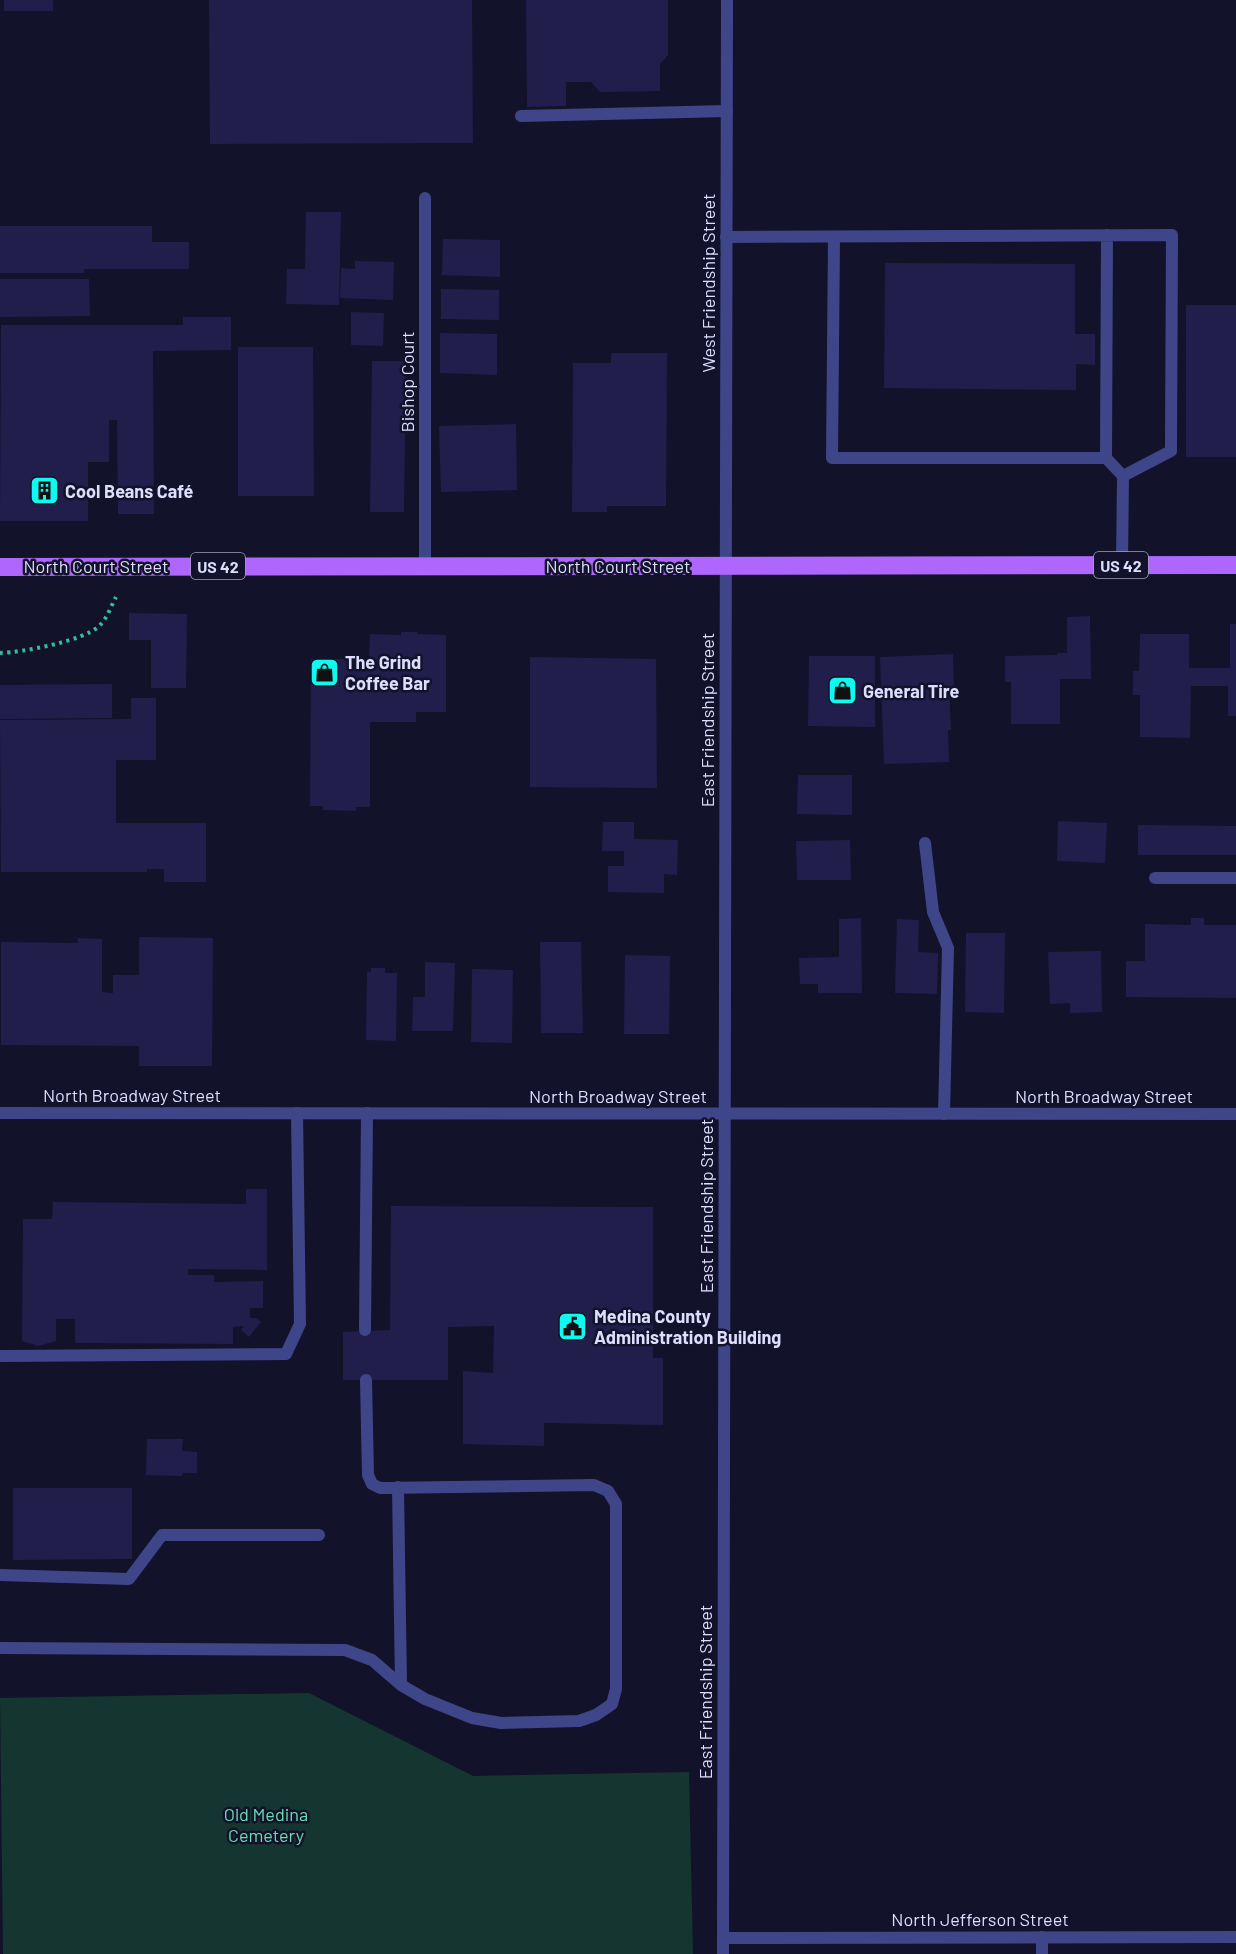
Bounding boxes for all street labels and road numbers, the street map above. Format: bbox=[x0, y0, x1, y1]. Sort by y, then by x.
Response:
street label: West Friendship Street bbox=[697, 194, 719, 372]
street label: Bishop Court bbox=[396, 331, 418, 433]
road number: US 42 bbox=[1094, 552, 1148, 578]
road number: US 42 bbox=[191, 553, 245, 579]
street label: North Court Street bbox=[23, 555, 169, 577]
street label: North Court Street bbox=[545, 555, 691, 577]
street label: East Friendship Street bbox=[696, 633, 718, 807]
street label: North Broadway Street bbox=[43, 1084, 221, 1106]
street label: North Broadway Street bbox=[529, 1085, 707, 1107]
street label: North Broadway Street bbox=[1015, 1085, 1193, 1107]
street label: East Friendship Street bbox=[695, 1119, 717, 1293]
street label: East Friendship Street bbox=[694, 1605, 716, 1779]
street label: North Jefferson Street bbox=[891, 1908, 1069, 1930]

